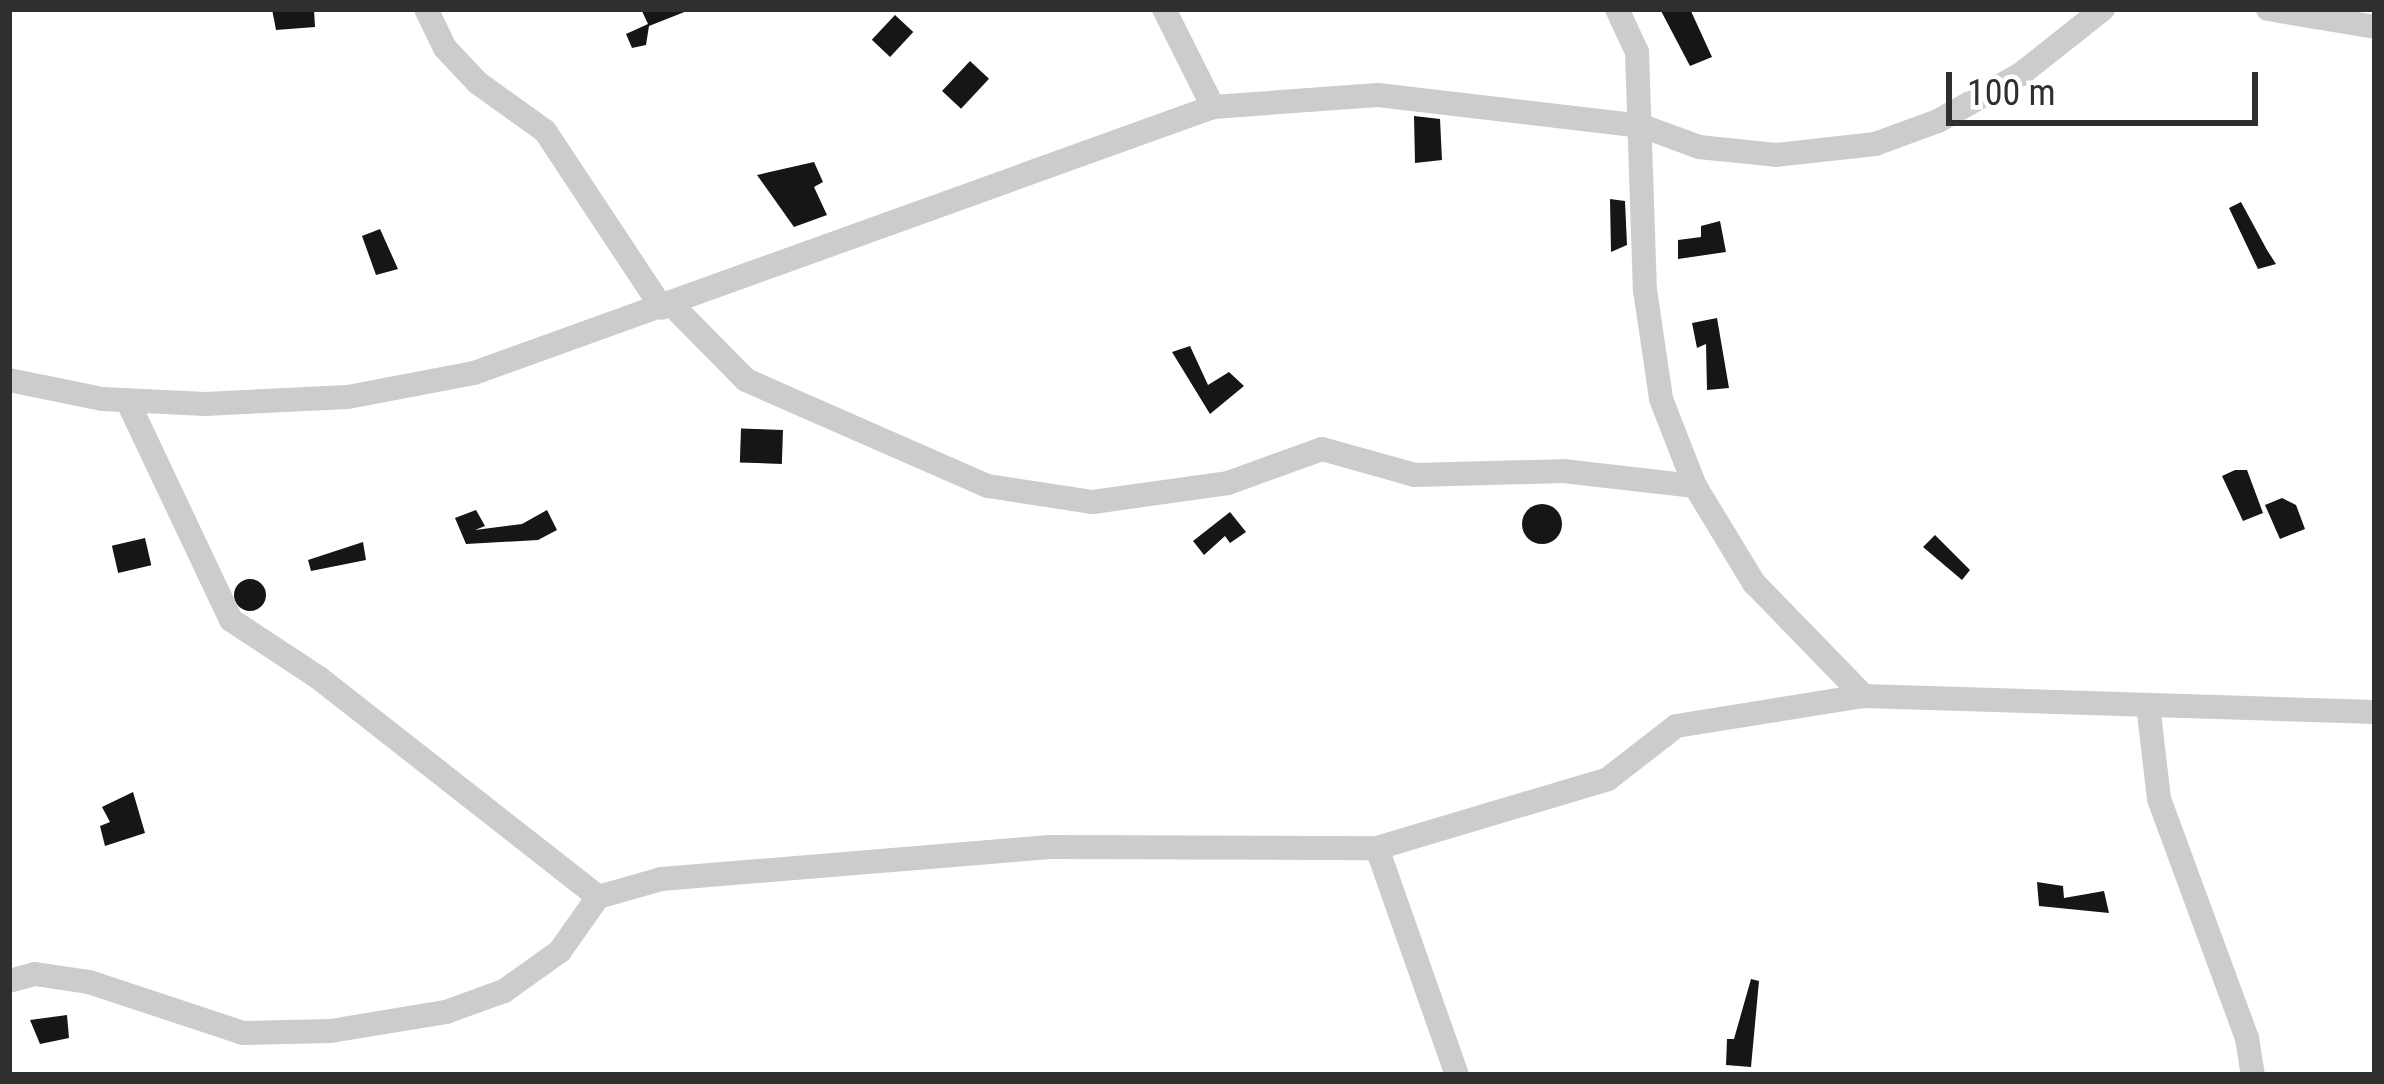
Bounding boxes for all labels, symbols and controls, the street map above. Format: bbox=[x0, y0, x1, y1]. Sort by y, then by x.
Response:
scale bar bbox=[1952, 48, 2264, 122]
text: 100 m bbox=[1967, 72, 2056, 114]

